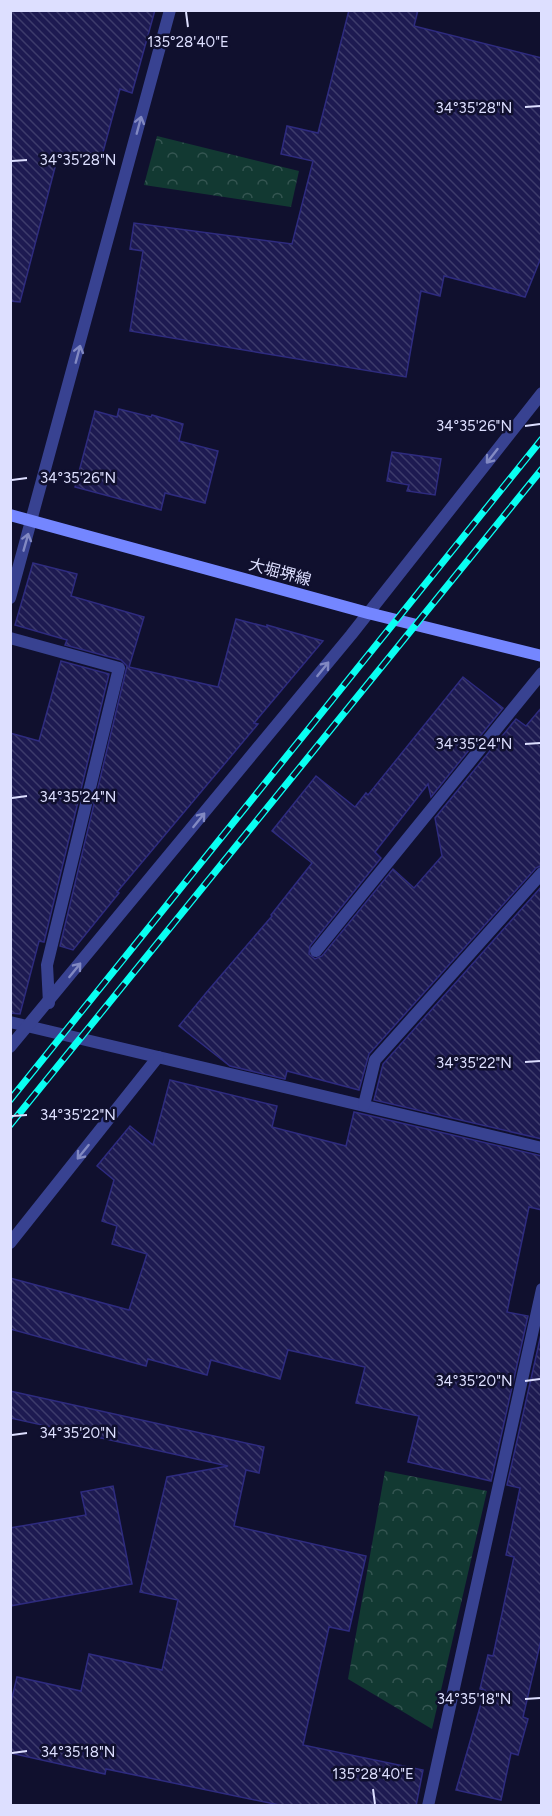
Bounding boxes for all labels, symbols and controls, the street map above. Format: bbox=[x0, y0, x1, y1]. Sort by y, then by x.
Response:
text: 135°28'40"E bbox=[147, 33, 229, 51]
text: 34°35'28"N bbox=[436, 99, 512, 117]
one-way arrow bbox=[134, 116, 145, 135]
text: 34°35'28"N bbox=[40, 151, 116, 169]
one-way arrow bbox=[72, 345, 84, 364]
text: 34°35'26"N bbox=[436, 417, 512, 435]
one-way arrow bbox=[486, 448, 499, 464]
text: 34°35'26"N bbox=[40, 469, 116, 487]
one-way arrow bbox=[21, 533, 33, 552]
street label: 大堀堺線 bbox=[247, 555, 313, 589]
one-way arrow bbox=[316, 661, 329, 677]
text: 34°35'24"N bbox=[436, 735, 512, 753]
text: 34°35'24"N bbox=[40, 788, 116, 806]
one-way arrow bbox=[192, 812, 205, 828]
one-way arrow bbox=[68, 963, 82, 978]
text: 34°35'22"N bbox=[436, 1054, 512, 1072]
text: 34°35'22"N bbox=[40, 1106, 116, 1124]
one-way arrow bbox=[76, 1144, 89, 1160]
text: 34°35'20"N bbox=[435, 1372, 513, 1390]
text: 34°35'20"N bbox=[39, 1424, 117, 1442]
text: 34°35'18"N bbox=[437, 1690, 511, 1708]
text: 34°35'18"N bbox=[41, 1743, 115, 1761]
text: 135°28'40"E bbox=[332, 1765, 414, 1783]

